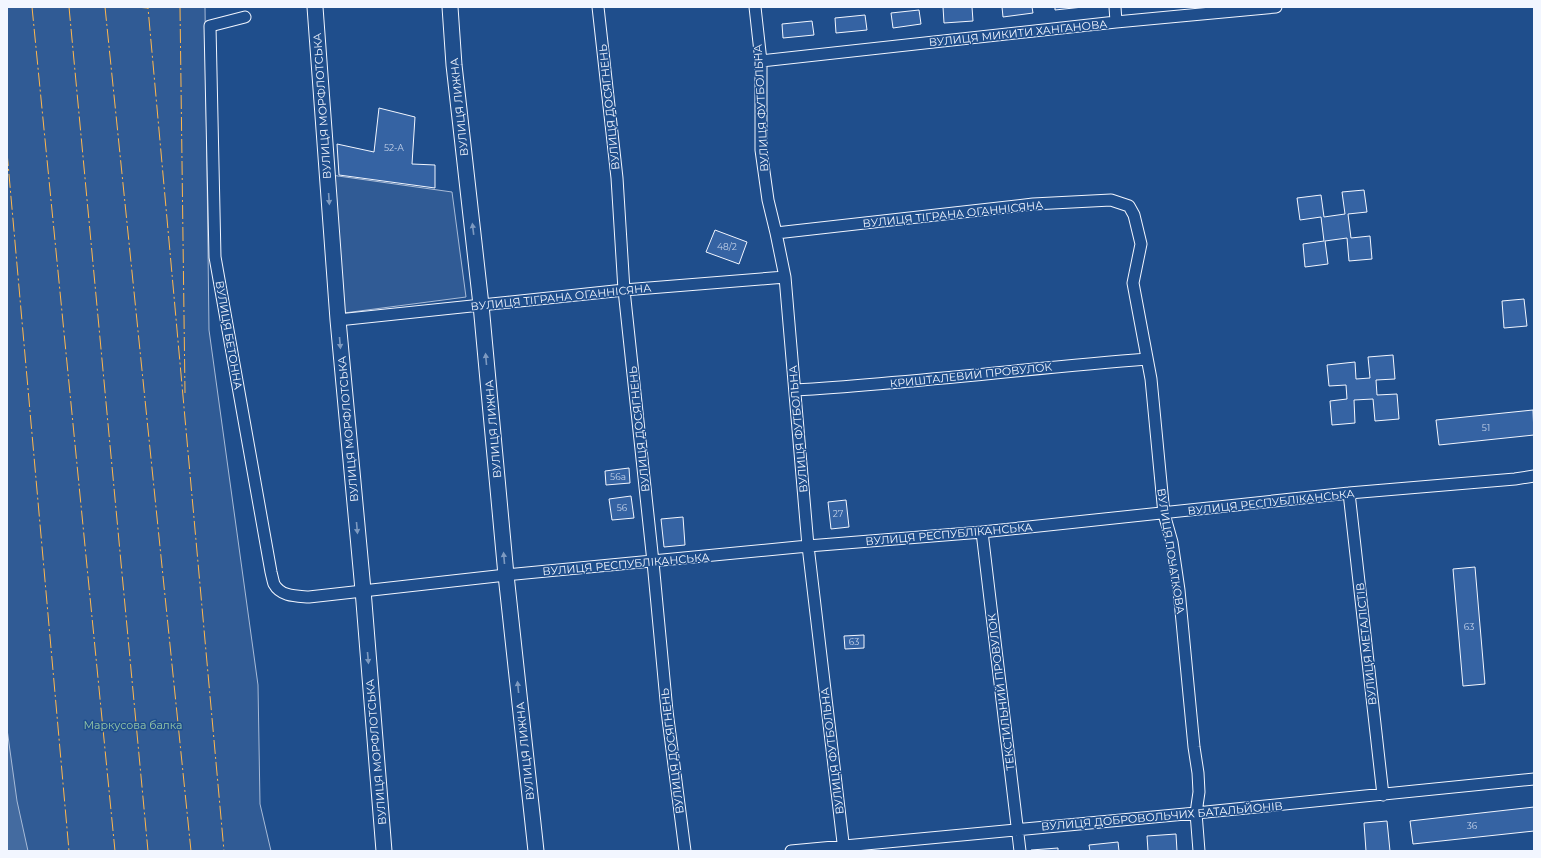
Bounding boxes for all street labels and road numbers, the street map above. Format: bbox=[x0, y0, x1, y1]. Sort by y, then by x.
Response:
street label: ВУЛИЦЯ МИКИТИ ХАНГАНОВА bbox=[928, 17, 1109, 49]
street label: ВУЛИЦЯ МОРФЛОТСЬКА bbox=[310, 32, 334, 179]
street label: ВУЛИЦЯ ДОСЯГНЕНЬ bbox=[595, 43, 623, 171]
street label: ВУЛИЦЯ ФУТБОЛЬНА bbox=[751, 43, 771, 172]
street label: ВУЛИЦЯ ЛИЖНА bbox=[447, 56, 471, 157]
street label: ВУЛИЦЯ ТІГРАНА ОГАННІСЯНА bbox=[862, 197, 1045, 230]
street label: ВУЛИЦЯ БЕТОННА bbox=[213, 279, 246, 391]
street label: ВУЛИЦЯ ТІГРАНА ОГАННІСЯНА bbox=[470, 280, 653, 313]
street label: ВУЛИЦЯ МОРФЛОТСЬКА bbox=[335, 355, 361, 502]
street label: КРИШТАЛЕВИЙ ПРОВУЛОК bbox=[889, 359, 1053, 390]
street label: ВУЛИЦЯ ФУТБОЛЬНА bbox=[785, 364, 811, 493]
street label: ВУЛИЦЯ ДОСЯГНЕНЬ bbox=[625, 365, 653, 493]
street label: ВУЛИЦЯ ЛИЖНА bbox=[482, 378, 504, 479]
street label: ВУЛИЦЯ РЕСПУБЛІКАНСЬКА bbox=[1187, 486, 1356, 518]
street label: ВУЛИЦЯ ПОЧАТКОВА bbox=[1154, 487, 1188, 616]
street label: ВУЛИЦЯ РЕСПУБЛІКАНСЬКА bbox=[865, 520, 1034, 548]
street label: ВУЛИЦЯ РЕСПУБЛІКАНСЬКА bbox=[542, 550, 711, 578]
street label: ВУЛИЦЯ МЕТАЛІСТІВ bbox=[1353, 582, 1379, 706]
street label: ТЕКСТИЛЬНИЙ ПРОВУЛОК bbox=[984, 612, 1018, 771]
street label: ВУЛИЦЯ МОРФЛОТСЬКА bbox=[363, 678, 389, 825]
street label: ВУЛИЦЯ ФУТБОЛЬНА bbox=[817, 686, 847, 815]
street label: ВУЛИЦЯ ДОСЯГНЕНЬ bbox=[657, 687, 687, 815]
street label: ВУЛИЦЯ ЛИЖНА bbox=[513, 700, 537, 801]
street label: ВУЛИЦЯ ДОБРОВОЛЬЧИХ БАТАЛЬЙОНІВ bbox=[1041, 798, 1283, 834]

